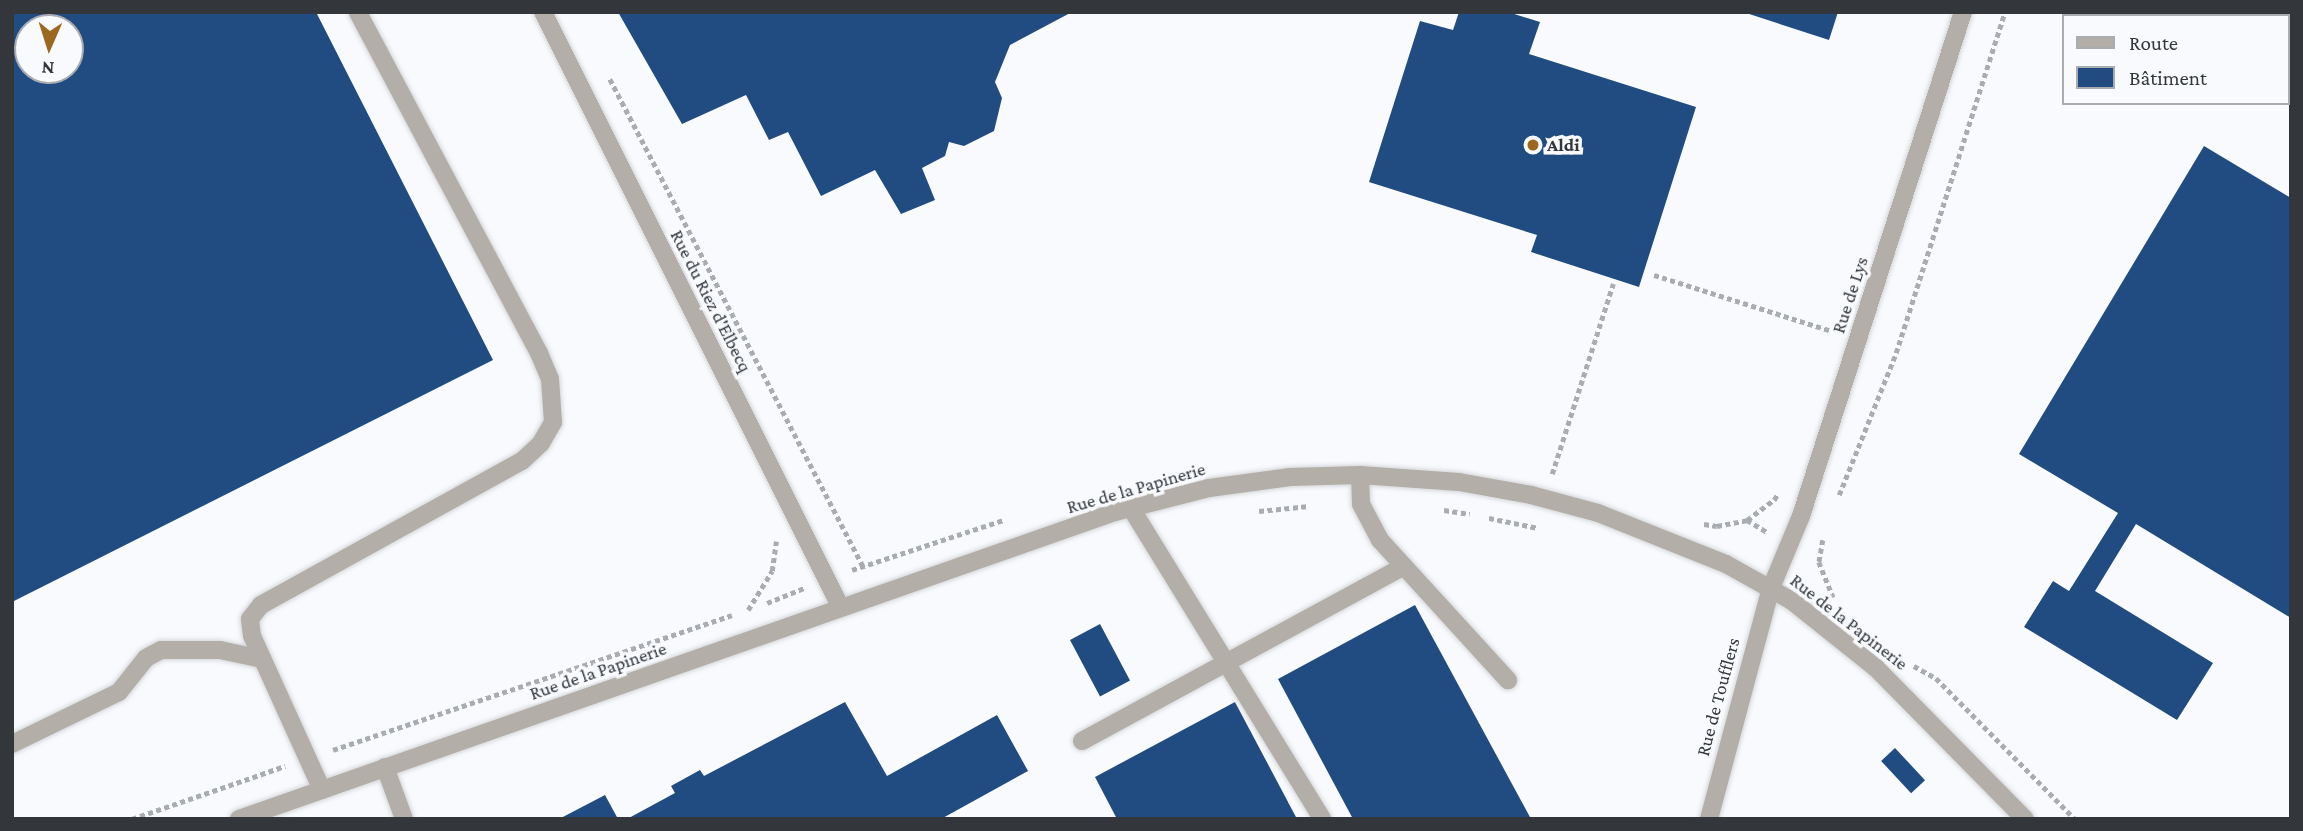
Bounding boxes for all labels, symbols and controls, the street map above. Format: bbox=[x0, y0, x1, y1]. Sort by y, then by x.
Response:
north arrow bbox=[14, 14, 84, 84]
legend bbox=[2062, 14, 2289, 105]
text: Route bbox=[2129, 31, 2178, 55]
text: N bbox=[41, 58, 55, 79]
text: Bâtiment bbox=[2129, 66, 2207, 90]
place label: Aldi bbox=[1547, 134, 1580, 156]
marker: Aldi bbox=[1525, 137, 1541, 153]
street label: Rue du Riez d'Elbecq bbox=[665, 226, 757, 376]
street label: Rue de Lys bbox=[1827, 254, 1873, 336]
street label: Rue de la Papinerie bbox=[1064, 457, 1208, 519]
street label: Rue de la Papinerie bbox=[1786, 569, 1912, 675]
street label: Rue de Toufflers bbox=[1691, 635, 1745, 759]
street label: Rue de la Papinerie bbox=[527, 637, 669, 705]

